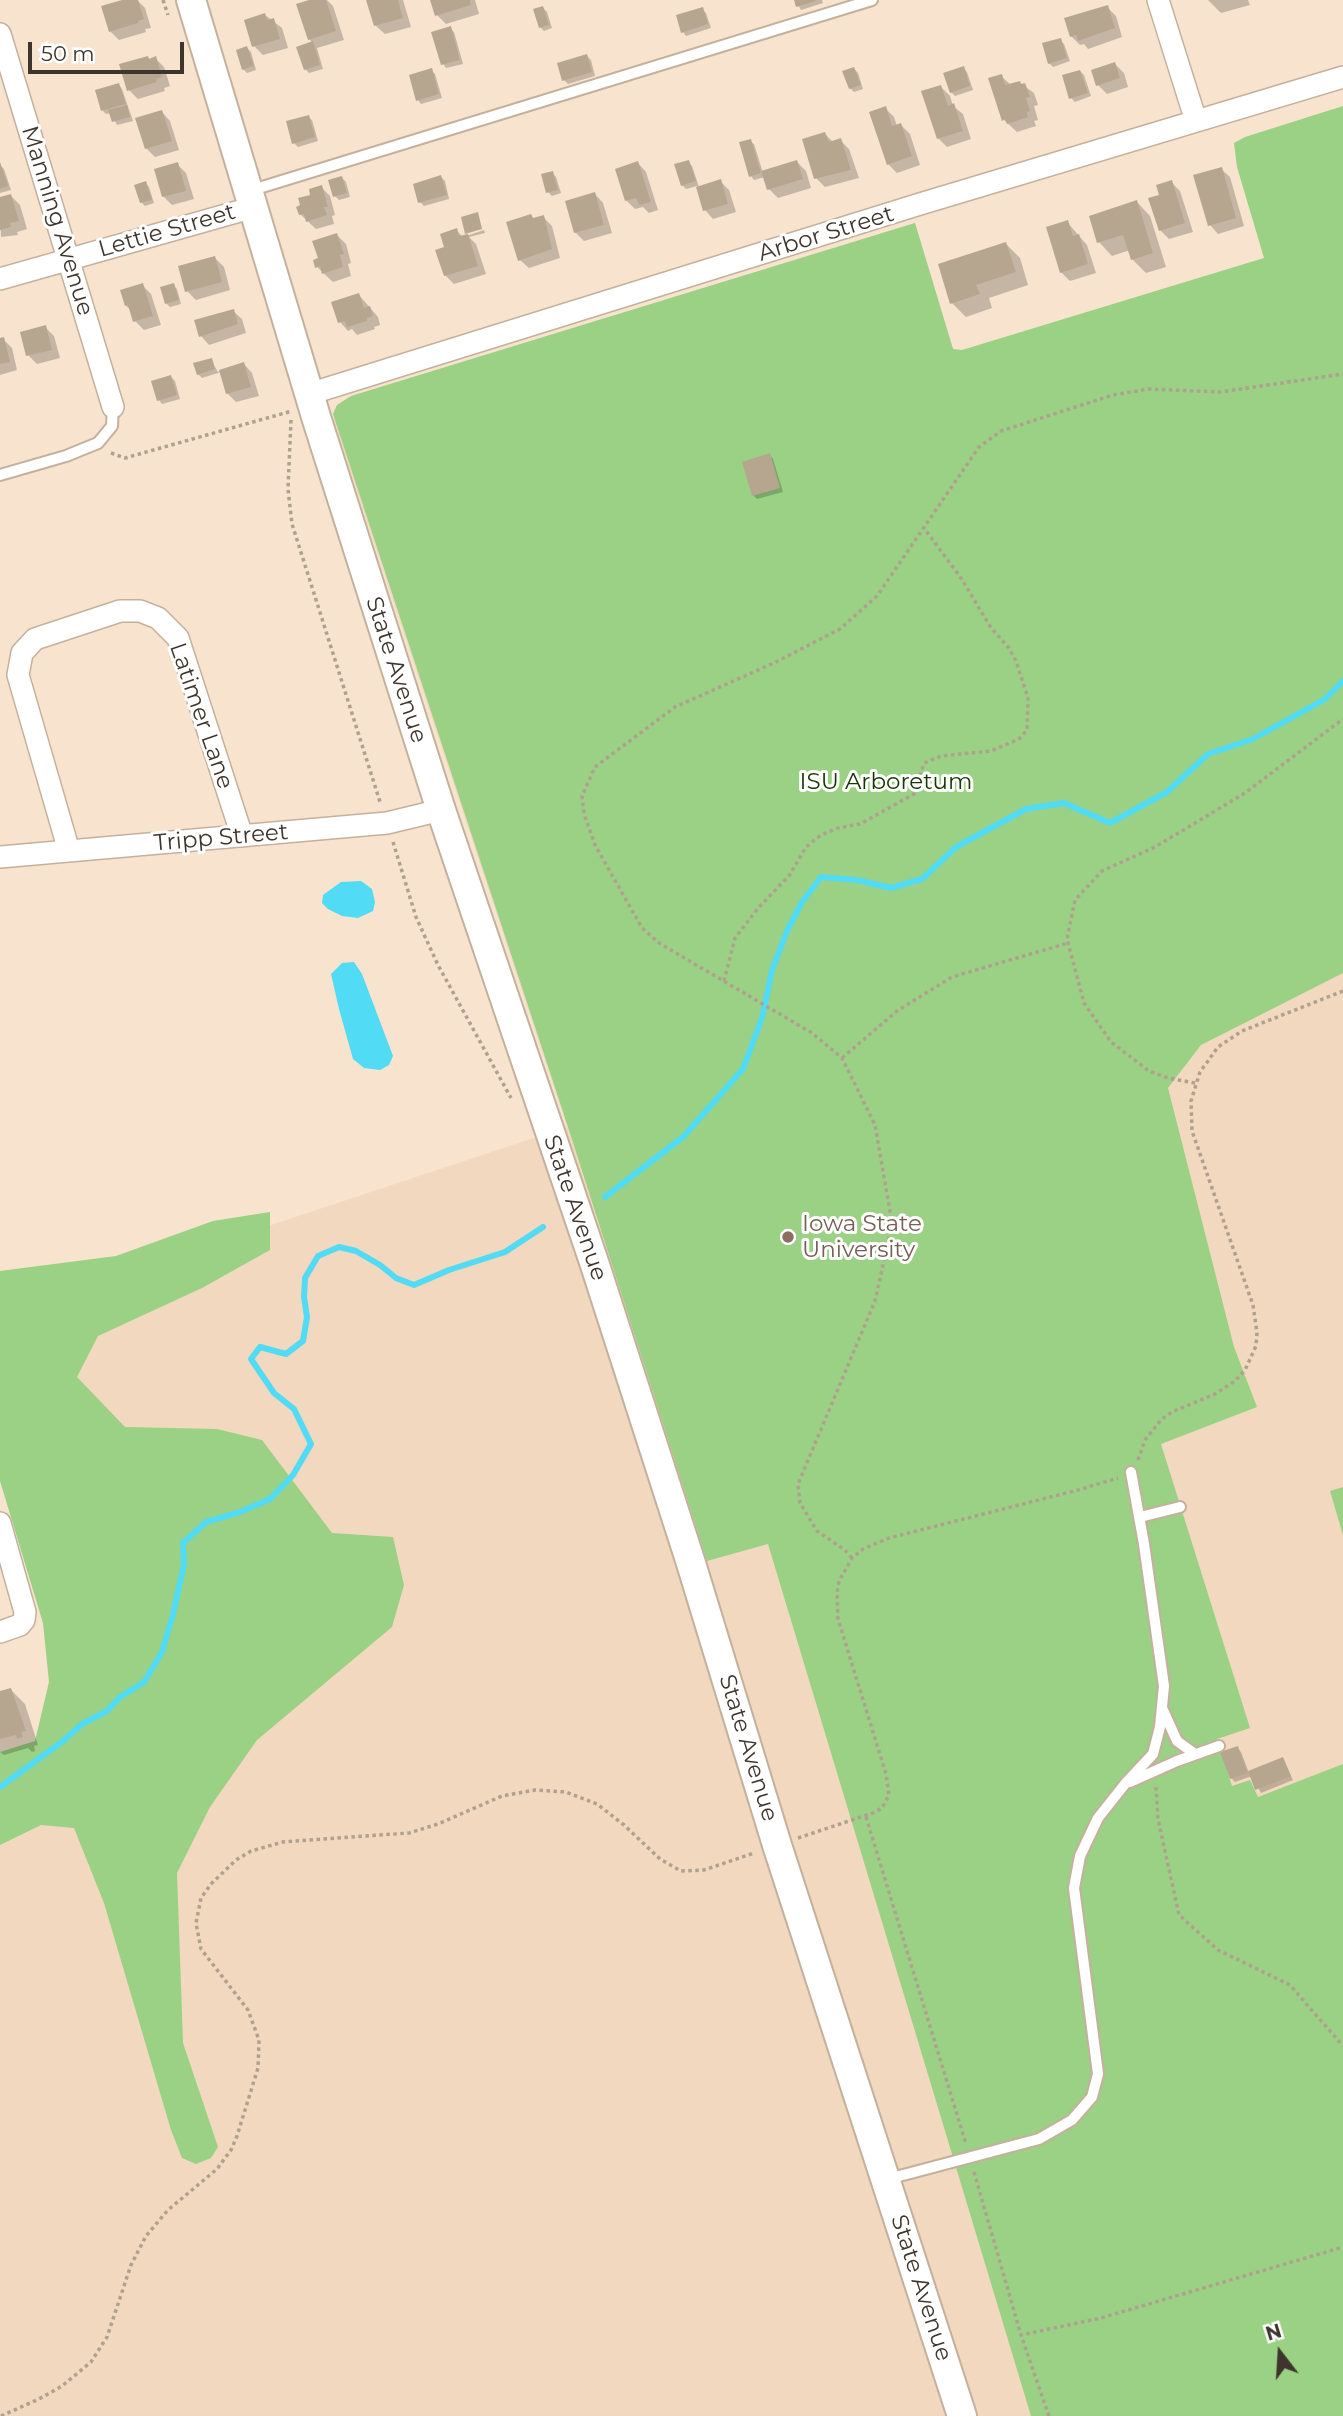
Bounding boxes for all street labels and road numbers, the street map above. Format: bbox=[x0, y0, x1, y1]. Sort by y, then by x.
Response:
street label: Manning Avenue bbox=[15, 123, 99, 319]
street label: Lettie Street bbox=[95, 198, 239, 264]
street label: Arbor Street bbox=[755, 200, 897, 268]
street label: State Avenue bbox=[359, 593, 433, 747]
street label: Latimer Lane bbox=[163, 639, 239, 793]
street label: Tripp Street bbox=[153, 818, 289, 858]
street label: State Avenue bbox=[537, 1132, 613, 1284]
street label: State Avenue bbox=[713, 1671, 783, 1825]
street label: State Avenue bbox=[884, 2211, 958, 2365]

